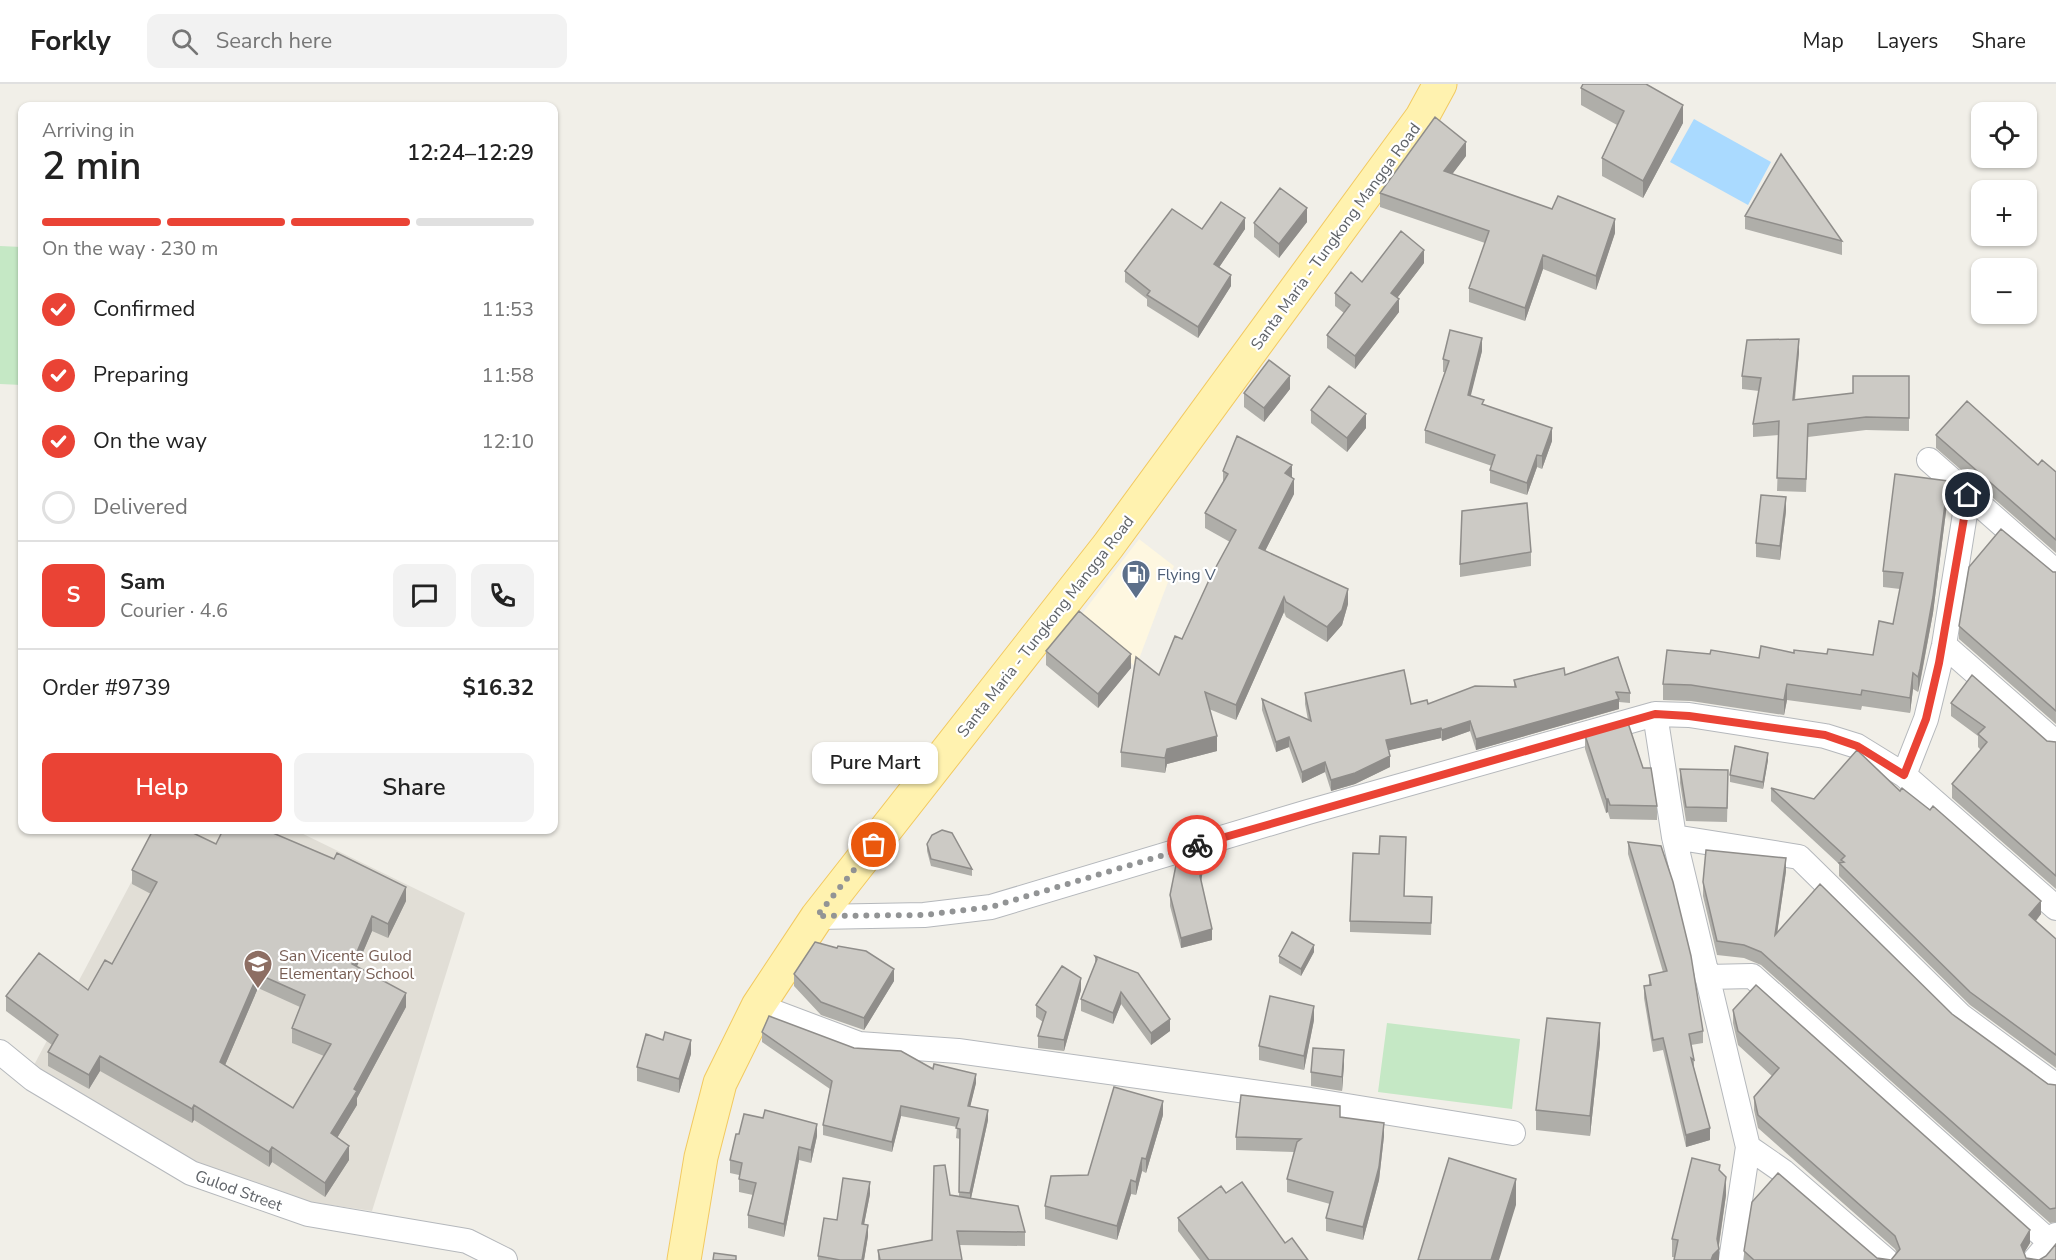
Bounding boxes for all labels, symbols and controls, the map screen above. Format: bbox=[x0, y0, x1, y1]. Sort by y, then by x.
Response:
search box bbox=[147, 14, 567, 68]
text: Forkly bbox=[30, 22, 111, 60]
icon: search bbox=[168, 25, 201, 58]
text: Search here bbox=[216, 26, 332, 56]
text: Map bbox=[1802, 27, 1844, 55]
text: Layers bbox=[1877, 27, 1938, 55]
text: Share bbox=[1971, 27, 2026, 55]
map controls bbox=[1971, 102, 2037, 324]
button: locate bbox=[1971, 102, 2037, 168]
text: Arriving in bbox=[42, 117, 135, 144]
street label: Santa Maria - Tungkong Mangga Road bbox=[1246, 119, 1426, 355]
text: 12:24–12:29 bbox=[407, 138, 534, 168]
text: 2 min bbox=[42, 140, 141, 193]
button: + bbox=[1971, 180, 2037, 246]
text: On the way · 230 m bbox=[42, 235, 218, 262]
button: − bbox=[1971, 258, 2037, 324]
icon: check bbox=[42, 293, 75, 326]
text: Confirmed bbox=[93, 294, 195, 324]
text: 11:53 bbox=[481, 296, 534, 323]
icon: check bbox=[42, 359, 75, 392]
text: Preparing bbox=[93, 360, 189, 390]
text: 11:58 bbox=[481, 362, 534, 389]
icon: check bbox=[42, 425, 75, 458]
text: On the way bbox=[93, 426, 207, 456]
text: 12:10 bbox=[481, 428, 534, 455]
pin bbox=[1942, 469, 1993, 520]
icon: home bbox=[1951, 478, 1984, 511]
text: Delivered bbox=[93, 492, 188, 522]
street label: Santa Maria - Tungkong Mangga Road bbox=[952, 511, 1139, 742]
fuel station icon: Flying V bbox=[1120, 558, 1152, 600]
button: chat bbox=[393, 564, 456, 627]
button: phone bbox=[471, 564, 534, 627]
place label: Flying V bbox=[1157, 564, 1217, 586]
text: Sam bbox=[120, 567, 165, 597]
text: S bbox=[67, 580, 80, 610]
text: Courier · 4.6 bbox=[120, 597, 228, 624]
text: Order #9739 bbox=[42, 673, 171, 703]
text: $16.32 bbox=[463, 673, 534, 703]
callout: Pure Mart bbox=[811, 743, 937, 785]
text: Pure Mart bbox=[830, 749, 920, 776]
button: Help bbox=[42, 753, 282, 822]
button: Share bbox=[294, 753, 534, 822]
courier bbox=[1167, 815, 1227, 875]
pin bbox=[848, 819, 899, 870]
icon: bag bbox=[857, 828, 890, 861]
icon: bike bbox=[1181, 829, 1214, 862]
place label: San Vicente Gulod Elementary School bbox=[279, 945, 415, 985]
school or university icon: San Vicente Gulod Elementary School bbox=[242, 948, 274, 990]
street label: Gulod Street bbox=[192, 1165, 286, 1217]

